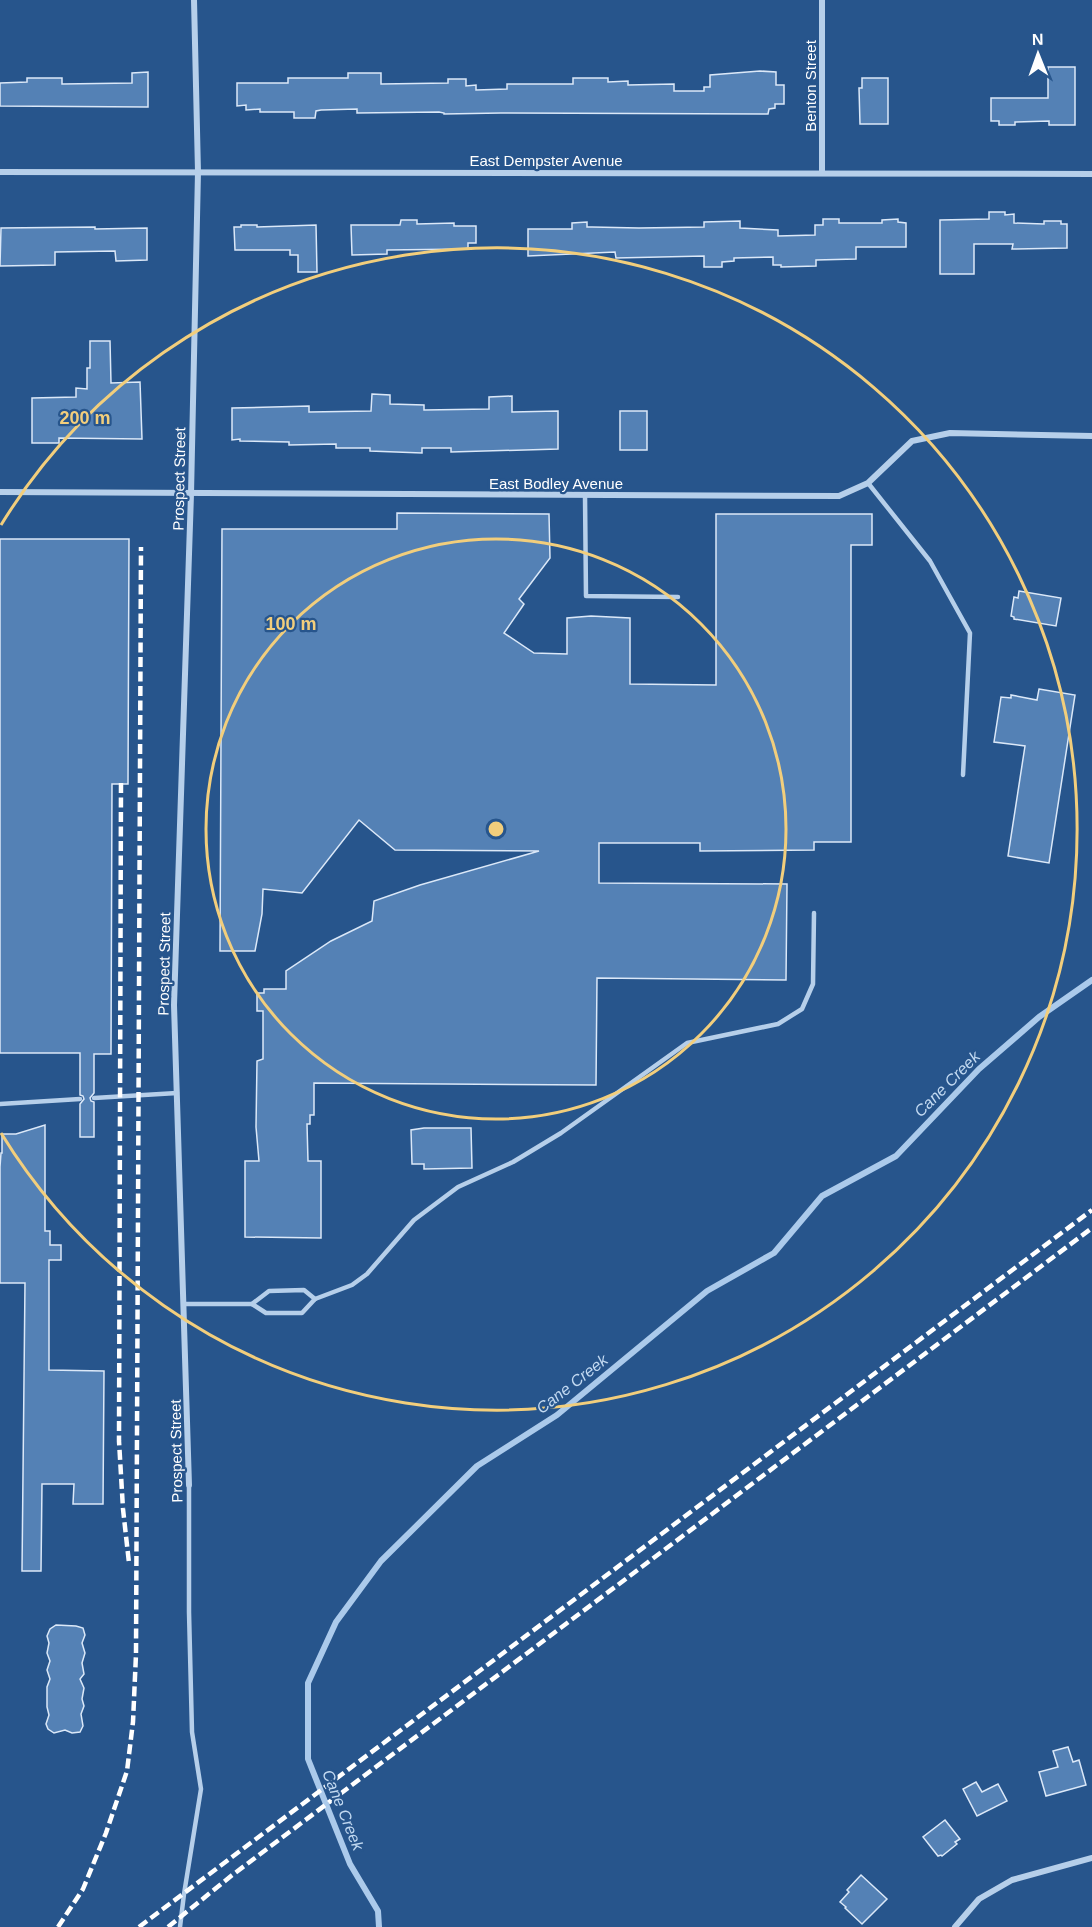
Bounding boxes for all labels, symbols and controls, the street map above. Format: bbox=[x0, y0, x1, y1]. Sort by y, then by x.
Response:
north arrow bbox=[1008, 24, 1068, 84]
text: N bbox=[1032, 31, 1044, 48]
street label: Benton Street bbox=[802, 39, 819, 132]
street label: East Dempster Avenue bbox=[469, 152, 623, 169]
text: 200 m bbox=[59, 408, 111, 428]
street label: Prospect Street bbox=[170, 426, 188, 531]
street label: East Bodley Avenue bbox=[489, 475, 623, 492]
text: 100 m bbox=[265, 614, 317, 634]
centre of rings bbox=[486, 819, 506, 839]
street label: Prospect Street bbox=[155, 911, 173, 1016]
water label: Cane Creek bbox=[911, 1047, 984, 1120]
water label: Cane Creek bbox=[533, 1350, 612, 1417]
street label: Prospect Street bbox=[167, 1398, 185, 1503]
water label: Cane Creek bbox=[319, 1767, 367, 1854]

